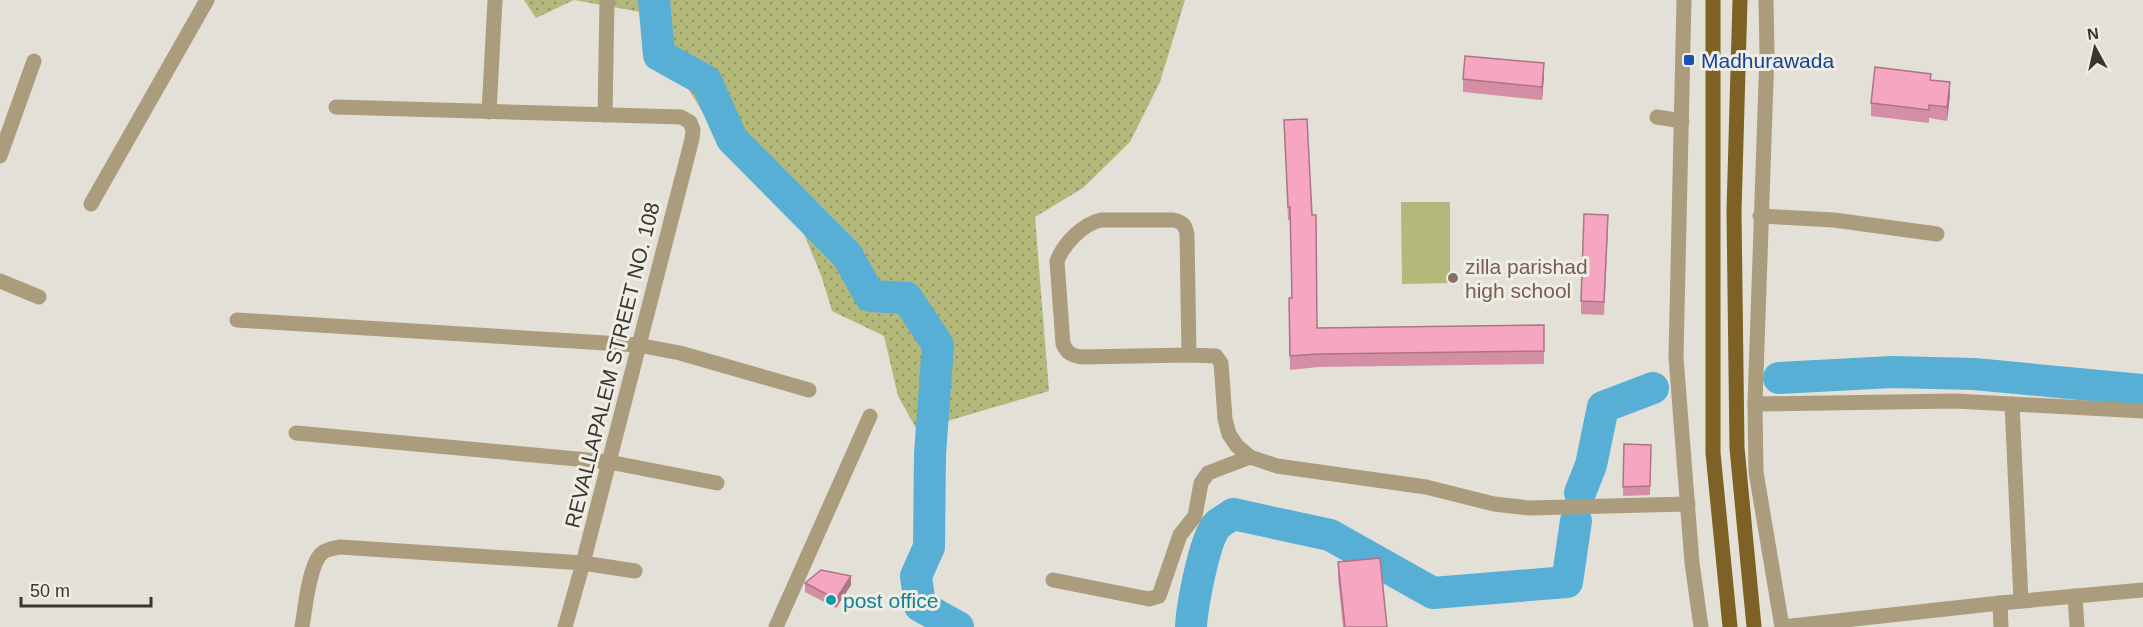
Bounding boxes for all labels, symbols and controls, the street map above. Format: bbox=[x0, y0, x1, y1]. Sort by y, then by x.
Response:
north arrow bbox=[2065, 18, 2125, 78]
text: N bbox=[2086, 24, 2100, 43]
place label: Madhurawada bbox=[1701, 49, 1834, 72]
marker: Madhurawada bbox=[1682, 53, 1696, 67]
street label: REVALLAPALEM STREET NO. 108 bbox=[560, 200, 664, 530]
place label: zilla parishad high school bbox=[1465, 255, 1588, 302]
marker: zilla parishad high school bbox=[1446, 271, 1460, 285]
scale bar bbox=[21, 570, 152, 608]
text: 50 m bbox=[30, 581, 70, 601]
place label: post office bbox=[843, 589, 938, 612]
marker: post office bbox=[824, 593, 838, 607]

